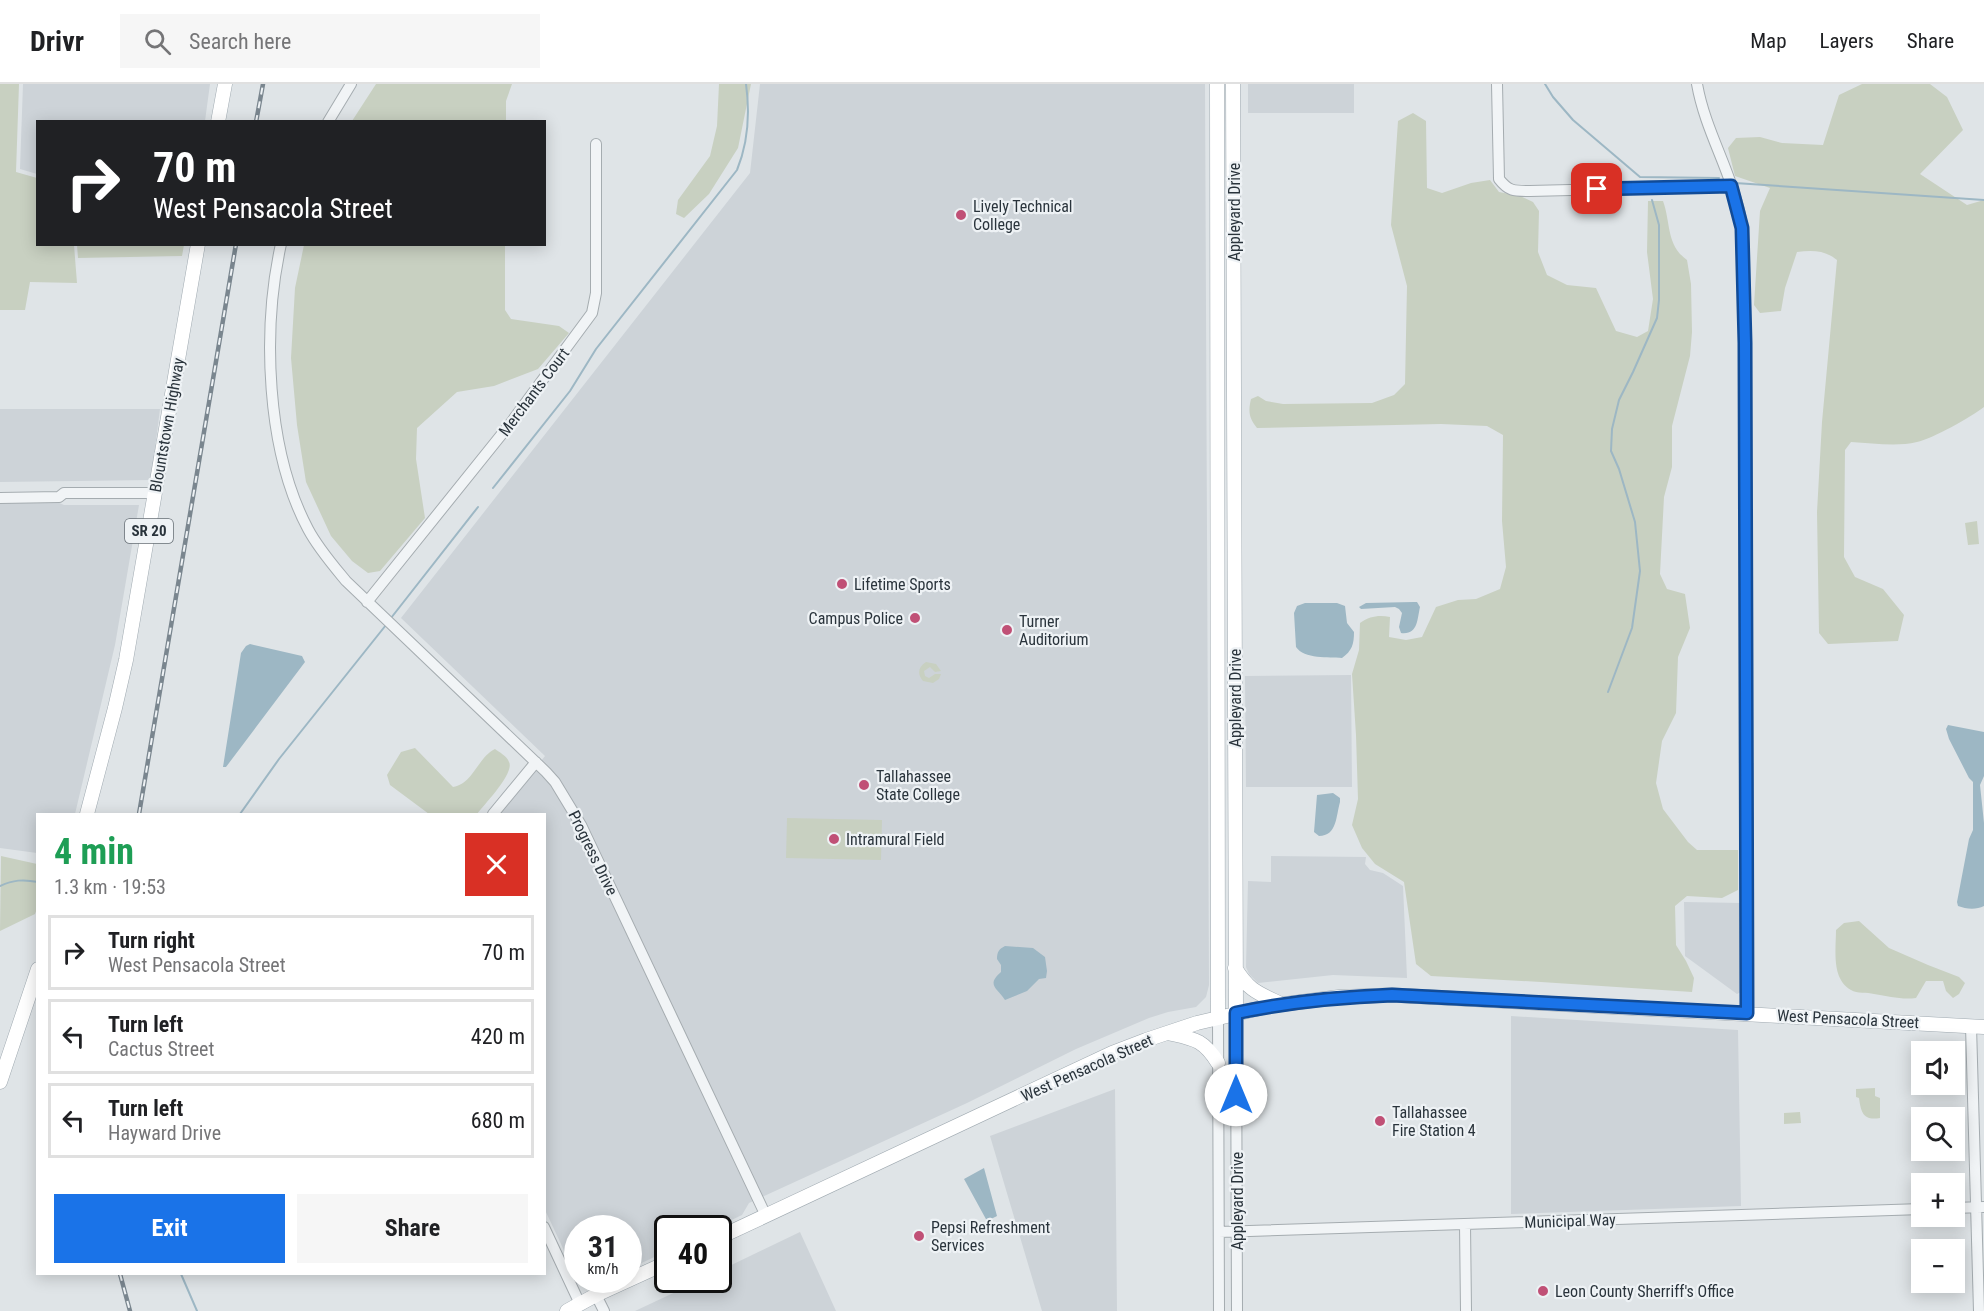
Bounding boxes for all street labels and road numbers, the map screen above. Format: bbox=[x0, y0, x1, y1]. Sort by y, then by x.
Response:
street label: Appleyard Drive bbox=[1225, 163, 1244, 261]
street label: Merchants Court bbox=[495, 344, 573, 440]
street label: Blountstown Highway bbox=[146, 356, 188, 494]
road number: SR 20 bbox=[125, 519, 173, 543]
street label: Appleyard Drive bbox=[1226, 649, 1245, 747]
street label: Progress Drive bbox=[564, 808, 622, 898]
street label: West Pensacola Street bbox=[1777, 1006, 1920, 1032]
street label: West Pensacola Street bbox=[1018, 1030, 1156, 1106]
street label: Appleyard Drive bbox=[1228, 1152, 1247, 1250]
street label: Municipal Way bbox=[1524, 1210, 1616, 1232]

